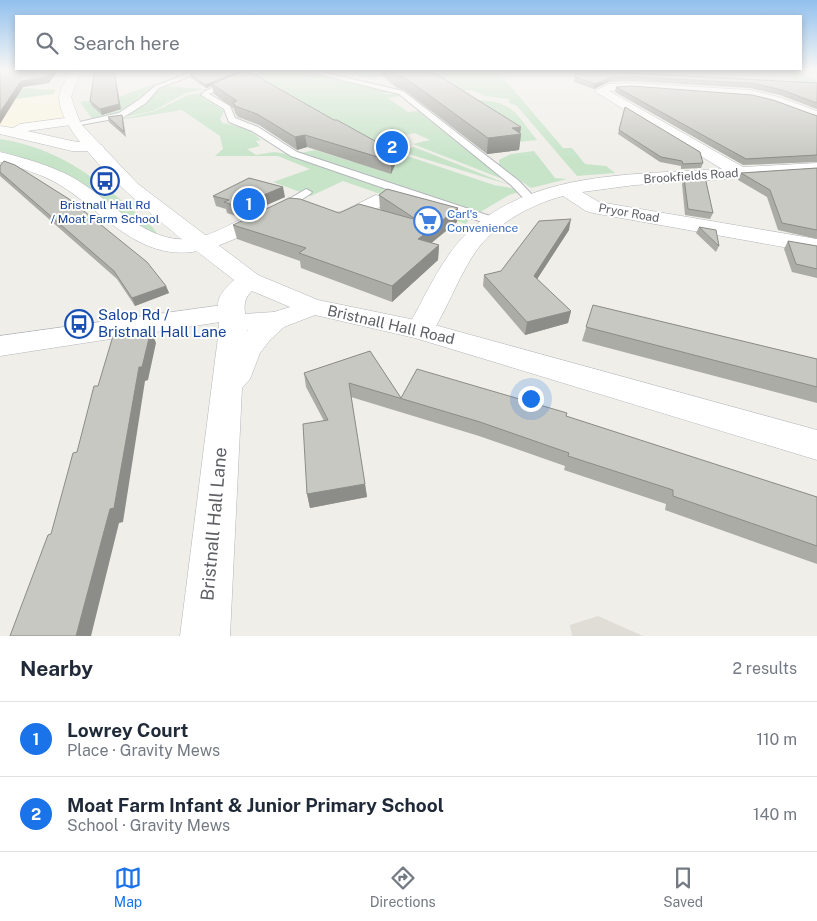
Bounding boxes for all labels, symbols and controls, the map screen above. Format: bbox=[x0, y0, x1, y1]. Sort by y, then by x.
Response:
search box bbox=[15, 15, 802, 70]
icon: search bbox=[33, 29, 61, 57]
text: Search here bbox=[73, 32, 180, 54]
pin: 2 bbox=[376, 128, 408, 166]
bus stop icon: Bristnall Hall Rd / Moat Farm School bbox=[90, 166, 120, 196]
street label: Brookfields Road bbox=[643, 166, 739, 186]
pin: 1 bbox=[233, 185, 265, 223]
place label: Bristnall Hall Rd / Moat Farm School bbox=[51, 198, 160, 226]
street label: Pryor Road bbox=[597, 201, 661, 225]
supermarket icon: Carl's Convenience bbox=[413, 206, 443, 236]
place label: Carl's Convenience bbox=[447, 207, 519, 235]
street label: Bristnall Hall Road bbox=[326, 302, 456, 347]
place label: Salop Rd / Bristnall Hall Lane bbox=[98, 306, 226, 340]
bus stop icon: Salop Rd / Bristnall Hall Lane bbox=[64, 309, 94, 339]
your location bbox=[518, 386, 544, 412]
street label: Bristnall Hall Lane bbox=[196, 446, 231, 602]
text: Nearby bbox=[20, 656, 93, 681]
text: 2 results bbox=[732, 659, 797, 678]
text: Lowrey Court bbox=[67, 719, 188, 741]
text: 1 bbox=[33, 730, 39, 749]
text: 110 m bbox=[756, 730, 797, 749]
text: Place · Gravity Mews bbox=[67, 741, 220, 760]
text: Moat Farm Infant & Junior Primary School bbox=[67, 794, 444, 816]
text: 2 bbox=[31, 805, 41, 824]
text: 140 m bbox=[753, 805, 797, 824]
text: School · Gravity Mews bbox=[67, 816, 230, 835]
tab: Map bbox=[114, 864, 142, 910]
tab: Directions bbox=[370, 864, 436, 910]
tab: Saved bbox=[663, 864, 703, 910]

